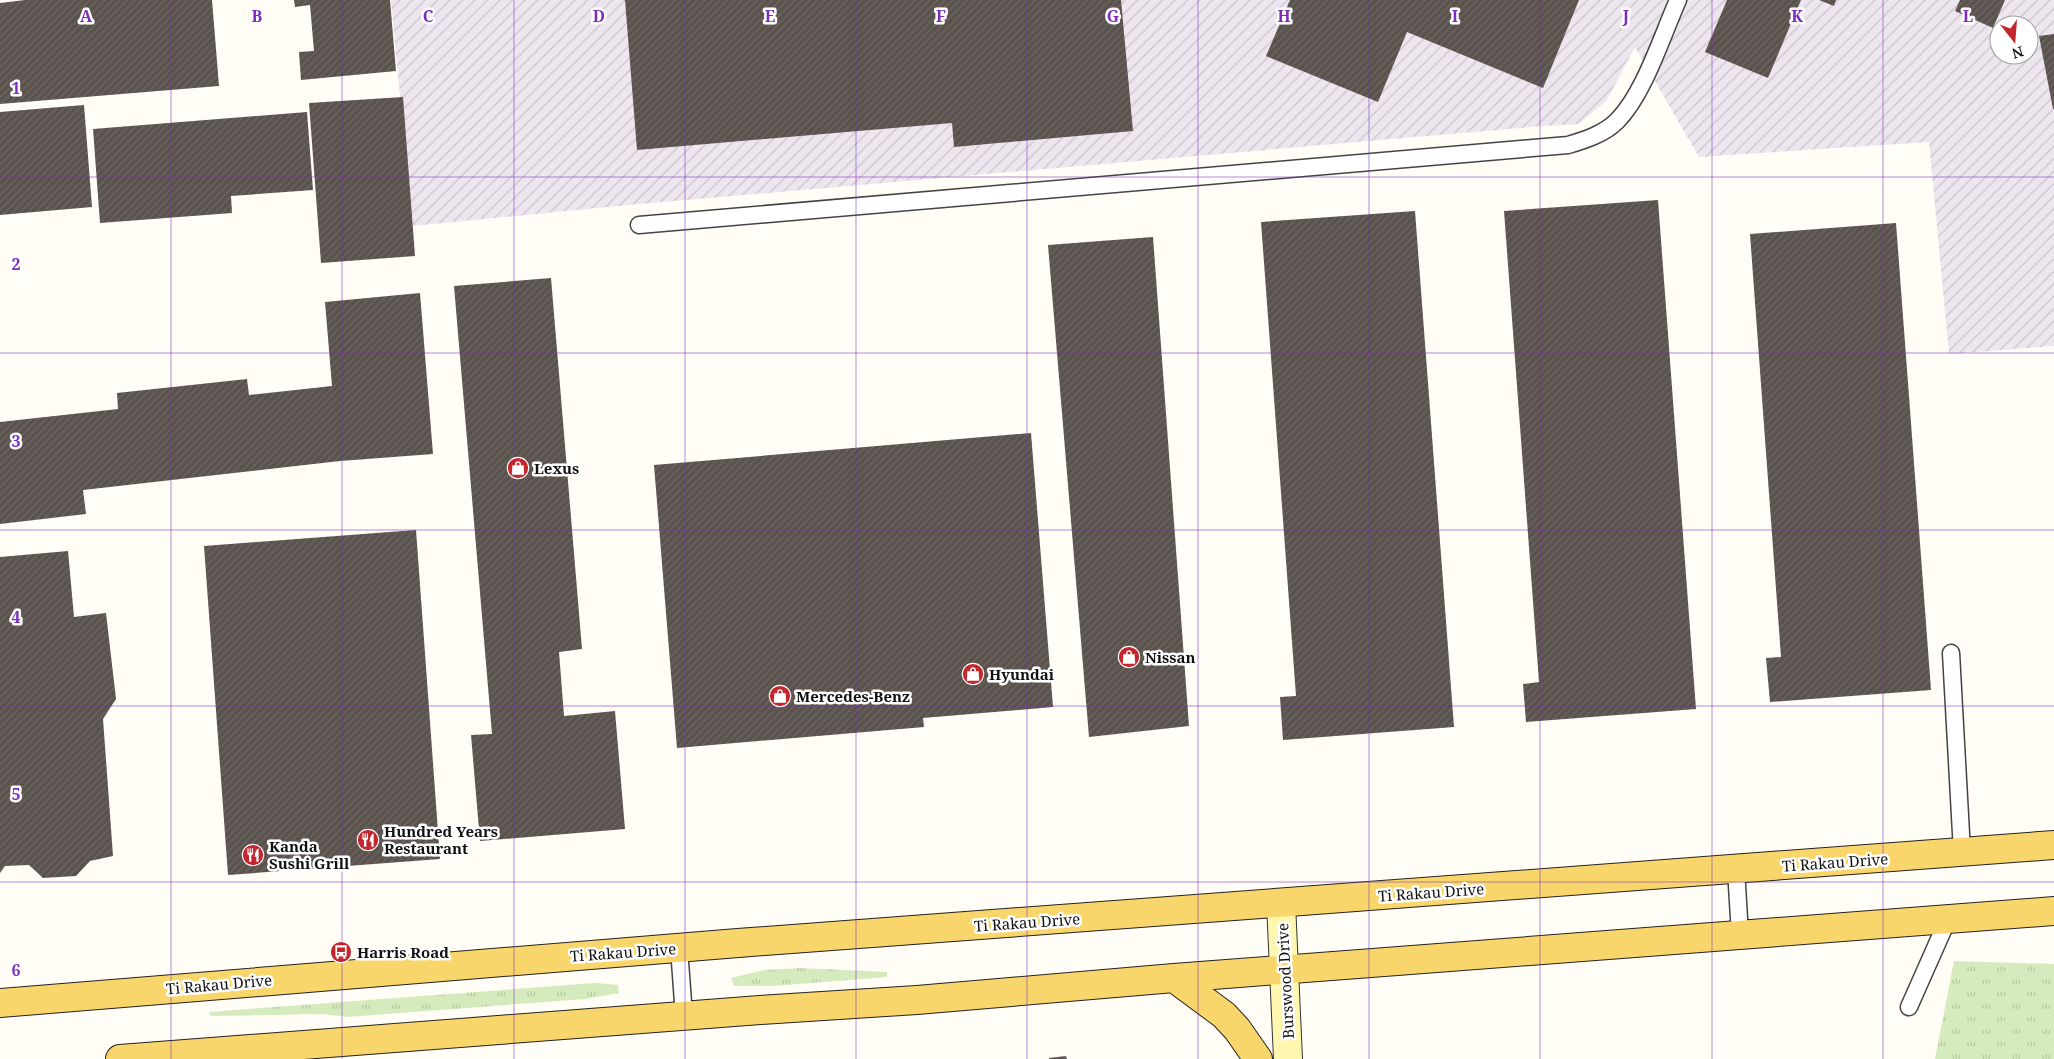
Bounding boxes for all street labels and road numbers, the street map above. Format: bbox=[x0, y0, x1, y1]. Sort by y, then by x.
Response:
street label: Ti Rakau Drive bbox=[1781, 848, 1889, 876]
street label: Ti Rakau Drive bbox=[1377, 878, 1485, 906]
street label: Ti Rakau Drive bbox=[973, 908, 1081, 936]
street label: Burswood Drive bbox=[1272, 923, 1298, 1039]
street label: Ti Rakau Drive bbox=[569, 938, 677, 966]
street label: Ti Rakau Drive bbox=[165, 969, 273, 999]

